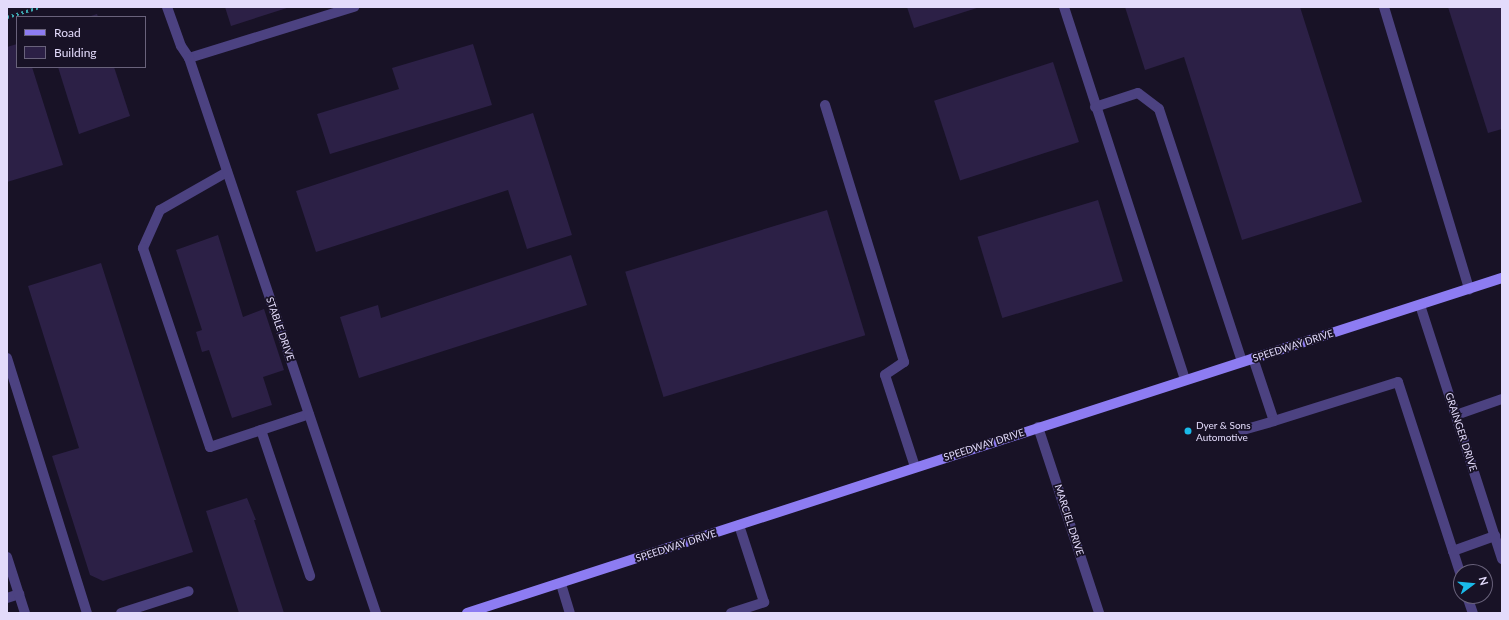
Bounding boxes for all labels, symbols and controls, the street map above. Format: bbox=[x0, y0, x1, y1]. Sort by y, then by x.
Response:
legend bbox=[16, 16, 146, 68]
text: Road bbox=[54, 25, 81, 40]
text: Building bbox=[54, 45, 97, 60]
street label: STABLE DRIVE bbox=[263, 296, 297, 362]
street label: SPEEDWAY DRIVE bbox=[1251, 327, 1335, 365]
street label: GRAINGER DRIVE bbox=[1443, 391, 1479, 473]
place label: Dyer & Sons Automotive bbox=[1196, 419, 1251, 442]
street label: SPEEDWAY DRIVE bbox=[942, 426, 1026, 464]
marker: Dyer & Sons Automotive bbox=[1183, 426, 1193, 436]
street label: MARCIEL DRIVE bbox=[1052, 483, 1086, 557]
street label: SPEEDWAY DRIVE bbox=[634, 527, 718, 565]
north arrow bbox=[1453, 564, 1493, 604]
text: N bbox=[1477, 575, 1491, 587]

